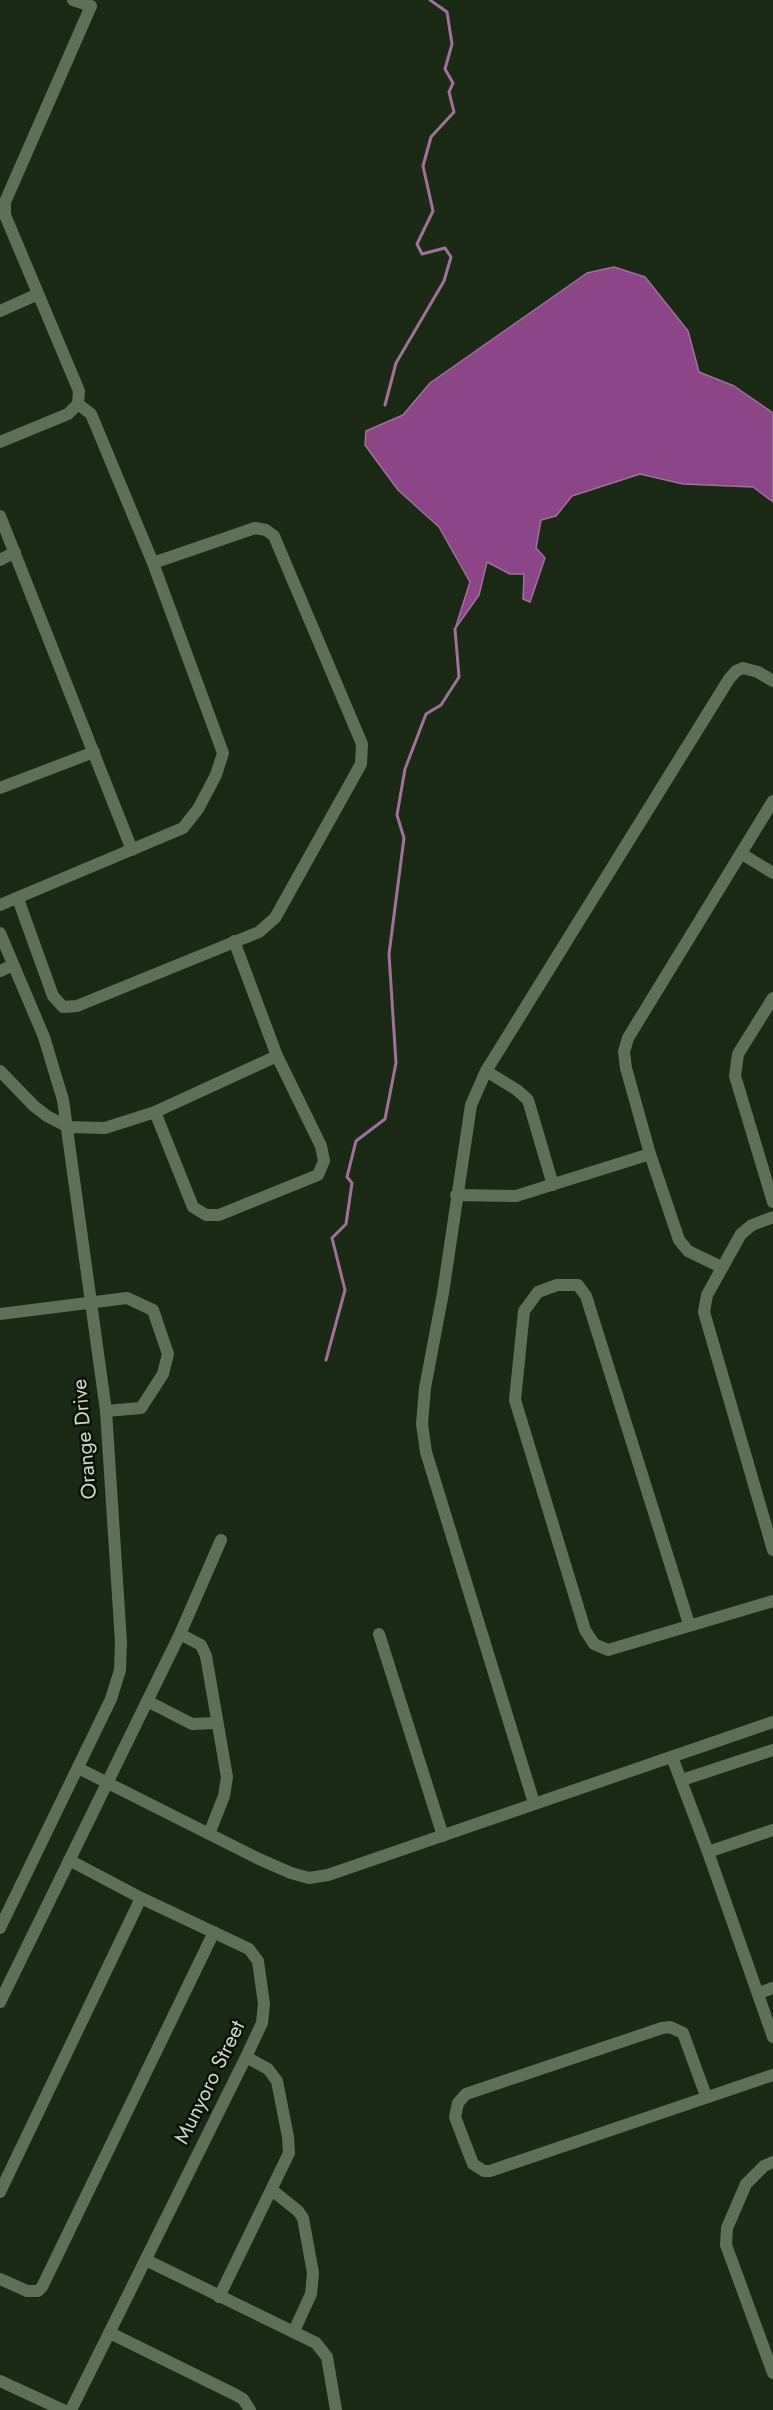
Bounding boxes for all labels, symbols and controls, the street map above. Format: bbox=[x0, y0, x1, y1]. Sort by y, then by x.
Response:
street label: Orange Drive bbox=[68, 1378, 104, 1500]
street label: Munyoro Street bbox=[170, 2017, 252, 2149]

